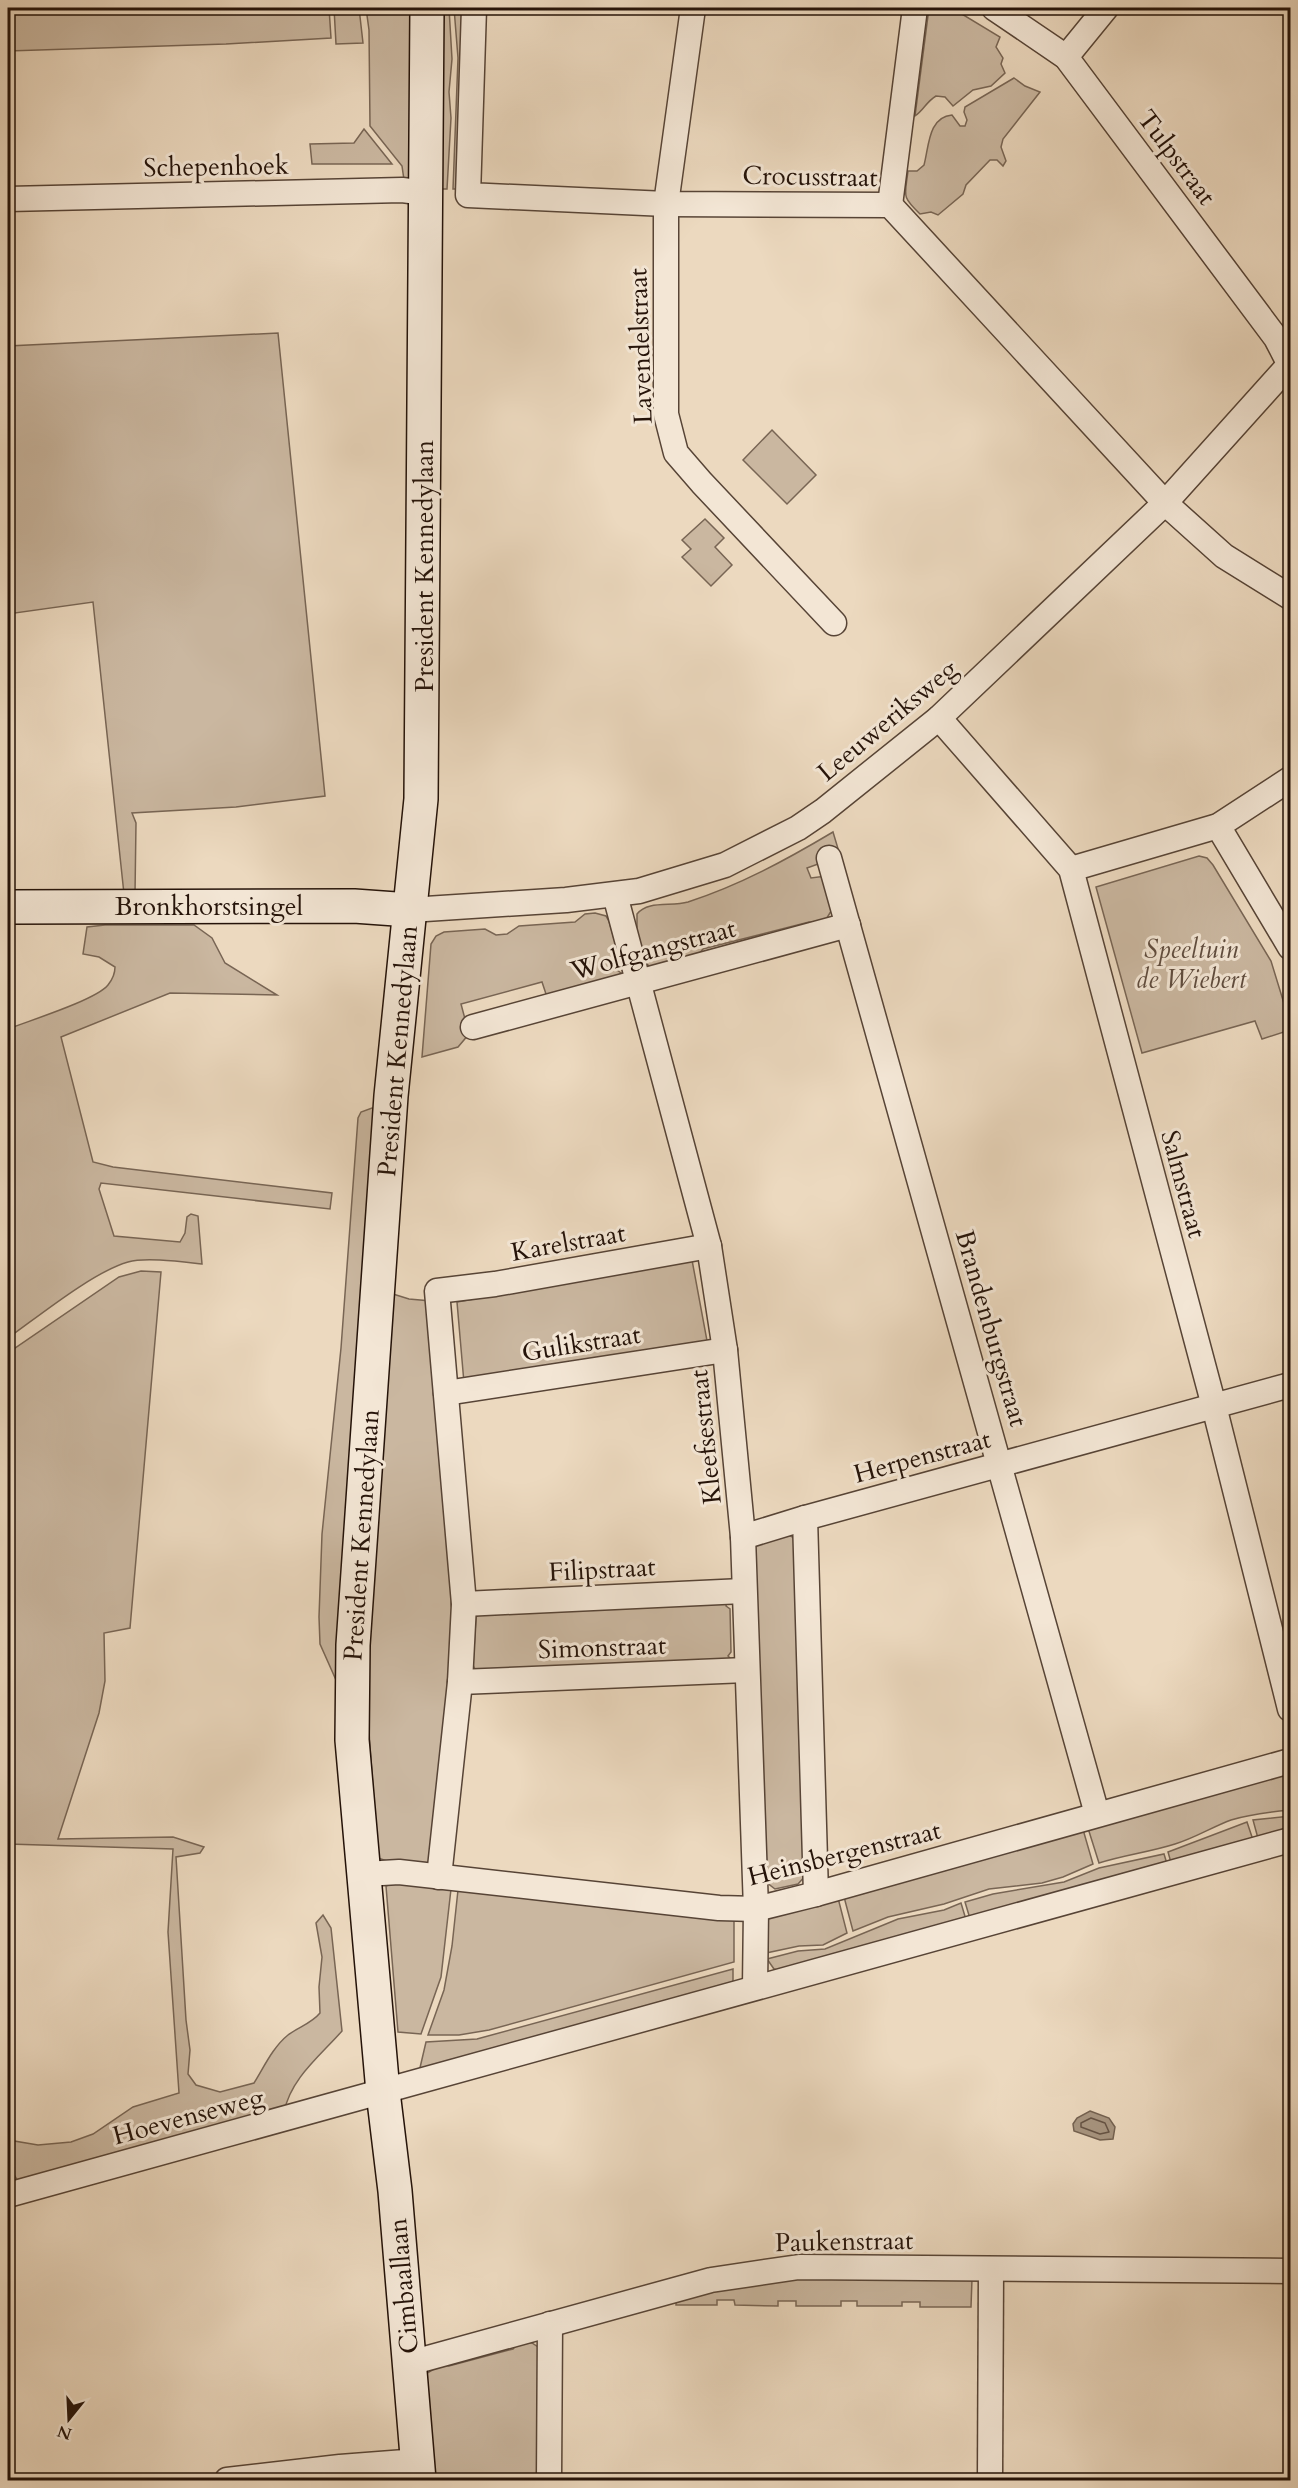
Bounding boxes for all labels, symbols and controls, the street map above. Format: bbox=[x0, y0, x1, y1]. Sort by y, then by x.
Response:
street label: Tulpstraat bbox=[1129, 102, 1224, 212]
street label: Schepenhoek bbox=[143, 148, 289, 185]
street label: Crocusstraat bbox=[742, 158, 878, 195]
street label: Lavendelstraat bbox=[620, 267, 661, 425]
street label: President Kennedylaan bbox=[407, 440, 442, 692]
street label: Leeuweriksweg bbox=[810, 651, 965, 789]
street label: Bronkhorstsingel bbox=[115, 889, 304, 924]
street label: Wolfgangstraat bbox=[566, 911, 740, 989]
street label: President Kennedylaan bbox=[369, 924, 426, 1178]
park label: Speeltuin de Wiebert bbox=[1136, 932, 1247, 997]
street label: Salmstraat bbox=[1152, 1126, 1215, 1242]
street label: Karelstraat bbox=[508, 1215, 628, 1270]
street label: Brandenburgstraat bbox=[947, 1226, 1036, 1431]
street label: Gulikstraat bbox=[519, 1317, 643, 1370]
street label: Kleefsestraat bbox=[681, 1368, 730, 1506]
street label: President Kennedylaan bbox=[335, 1408, 388, 1662]
street label: Herpenstraat bbox=[850, 1421, 995, 1492]
street label: Filipstraat bbox=[548, 1549, 656, 1590]
street label: Simonstraat bbox=[537, 1628, 667, 1667]
street label: Heinsbergenstraat bbox=[744, 1813, 944, 1894]
street label: Hoevenseweg bbox=[109, 2079, 268, 2153]
street label: Cimbaallaan bbox=[380, 2216, 427, 2355]
street label: Paukenstraat bbox=[774, 2223, 914, 2260]
north arrow bbox=[39, 2389, 99, 2449]
text: N bbox=[55, 2420, 75, 2445]

